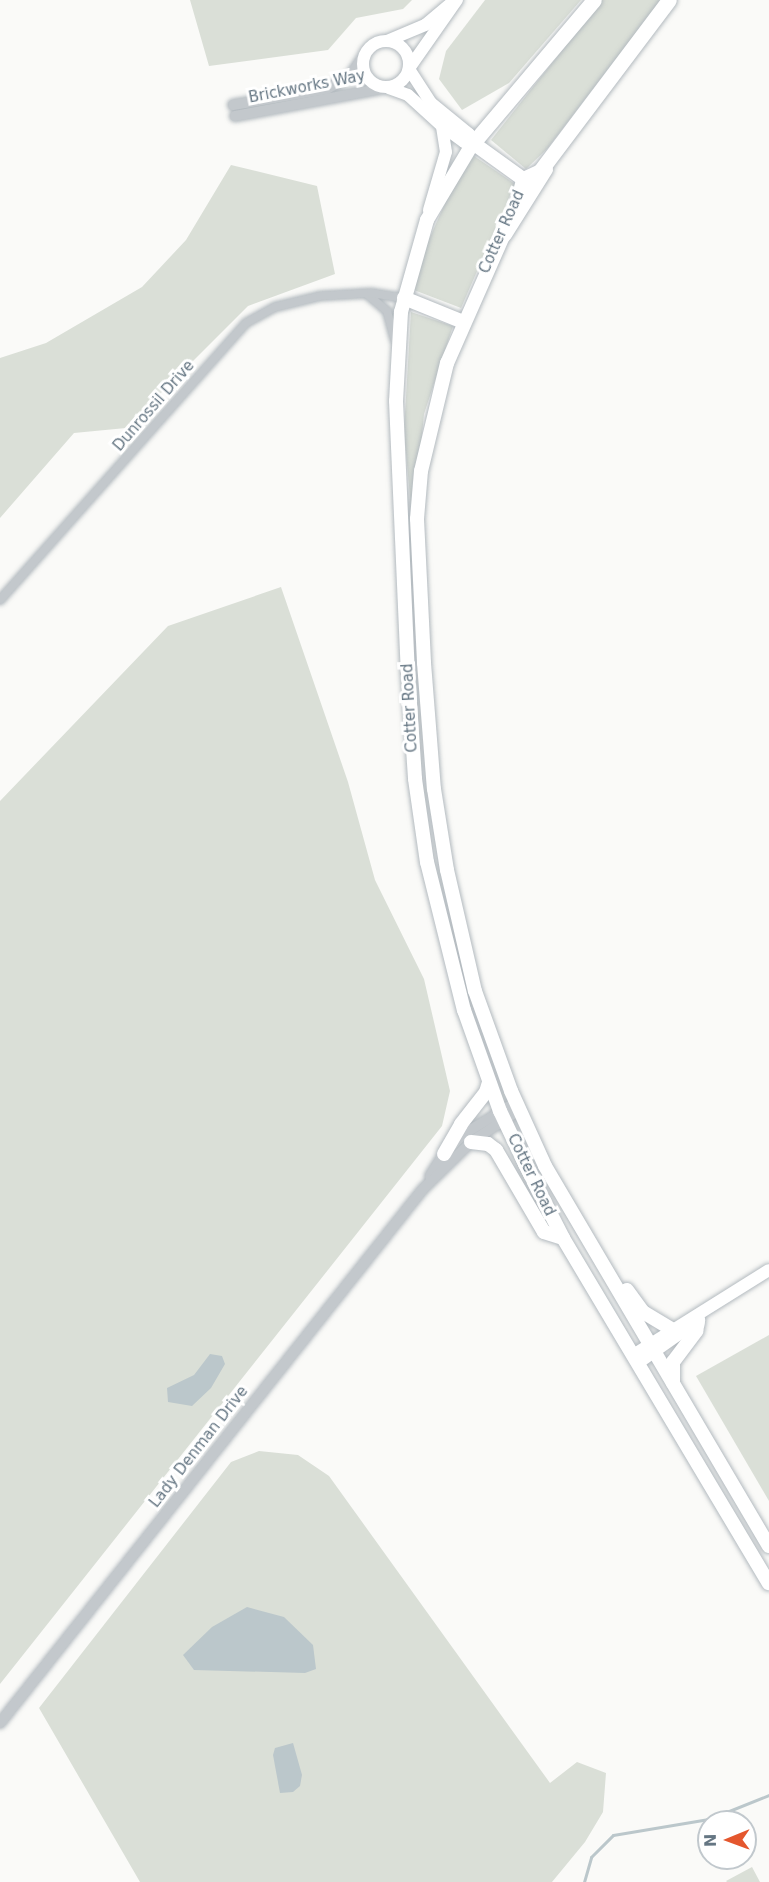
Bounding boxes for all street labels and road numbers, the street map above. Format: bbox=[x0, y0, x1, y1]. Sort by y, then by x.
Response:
street label: Brickworks Way bbox=[247, 67, 367, 107]
street label: Cotter Road bbox=[476, 188, 528, 276]
street label: Dunrossil Drive bbox=[110, 357, 198, 455]
street label: Cotter Road bbox=[399, 663, 421, 753]
street label: Cotter Road bbox=[503, 1131, 559, 1219]
street label: Lady Denman Drive bbox=[146, 1383, 252, 1511]

